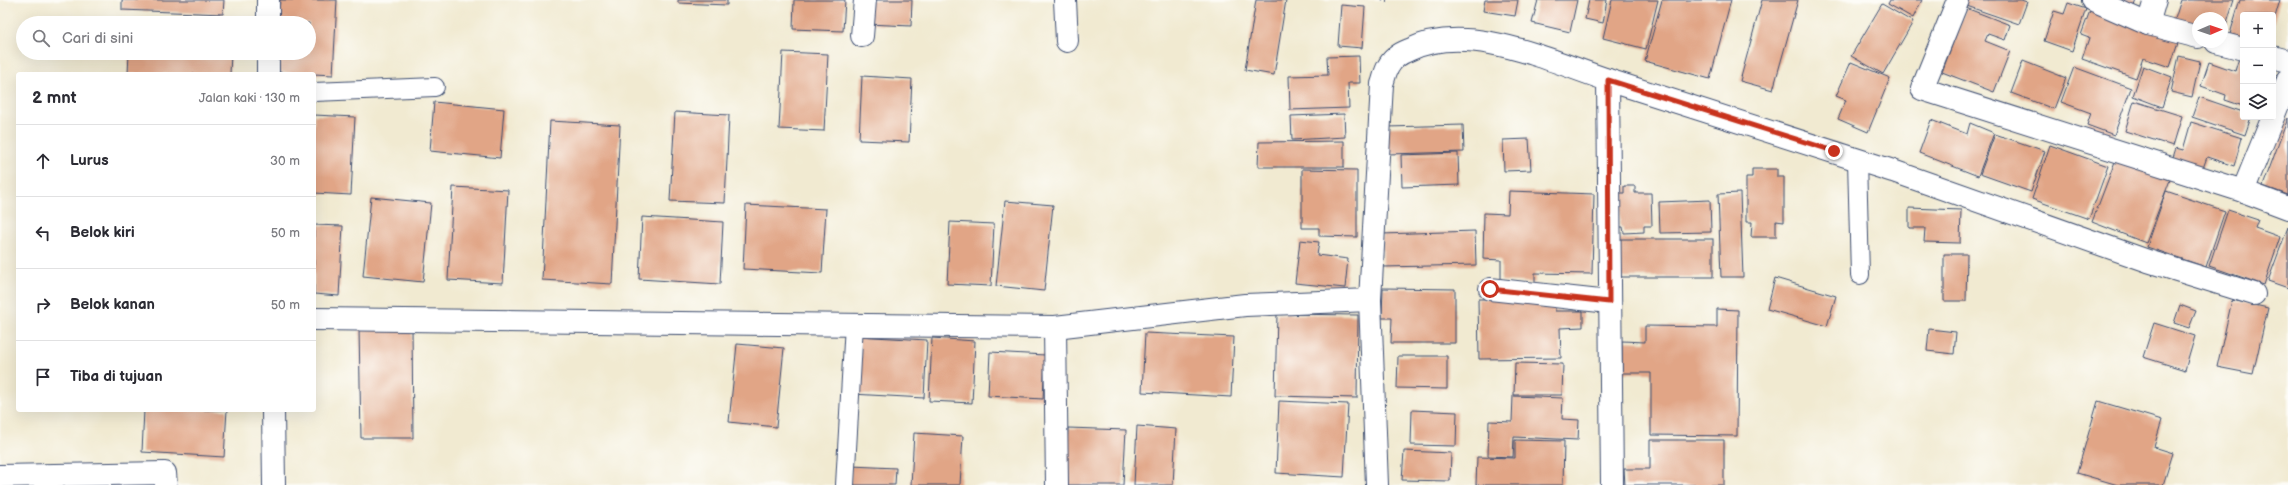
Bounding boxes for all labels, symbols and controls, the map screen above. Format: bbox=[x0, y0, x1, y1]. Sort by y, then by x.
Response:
north arrow bbox=[2192, 12, 2228, 48]
map controls bbox=[2240, 12, 2276, 120]
button: + bbox=[2240, 12, 2276, 48]
search box bbox=[16, 16, 316, 60]
icon: search bbox=[30, 27, 52, 49]
text: Cari di sini bbox=[62, 29, 133, 48]
button: − bbox=[2240, 48, 2276, 84]
button: layers bbox=[2240, 84, 2276, 120]
text: 2 mnt bbox=[32, 88, 76, 108]
text: Jalan kaki · 130 m bbox=[199, 90, 300, 106]
route end bbox=[1825, 142, 1843, 160]
icon: ahead bbox=[32, 150, 54, 172]
text: Lurus bbox=[70, 151, 109, 170]
text: 30 m bbox=[270, 153, 300, 169]
icon: left bbox=[32, 222, 54, 244]
text: Belok kiri bbox=[70, 223, 135, 242]
text: 50 m bbox=[271, 225, 300, 241]
route start bbox=[1481, 280, 1499, 298]
icon: right bbox=[32, 294, 54, 316]
text: Belok kanan bbox=[70, 295, 155, 314]
text: 50 m bbox=[271, 297, 300, 313]
icon: arrive bbox=[32, 366, 54, 388]
text: Tiba di tujuan bbox=[70, 367, 163, 386]

